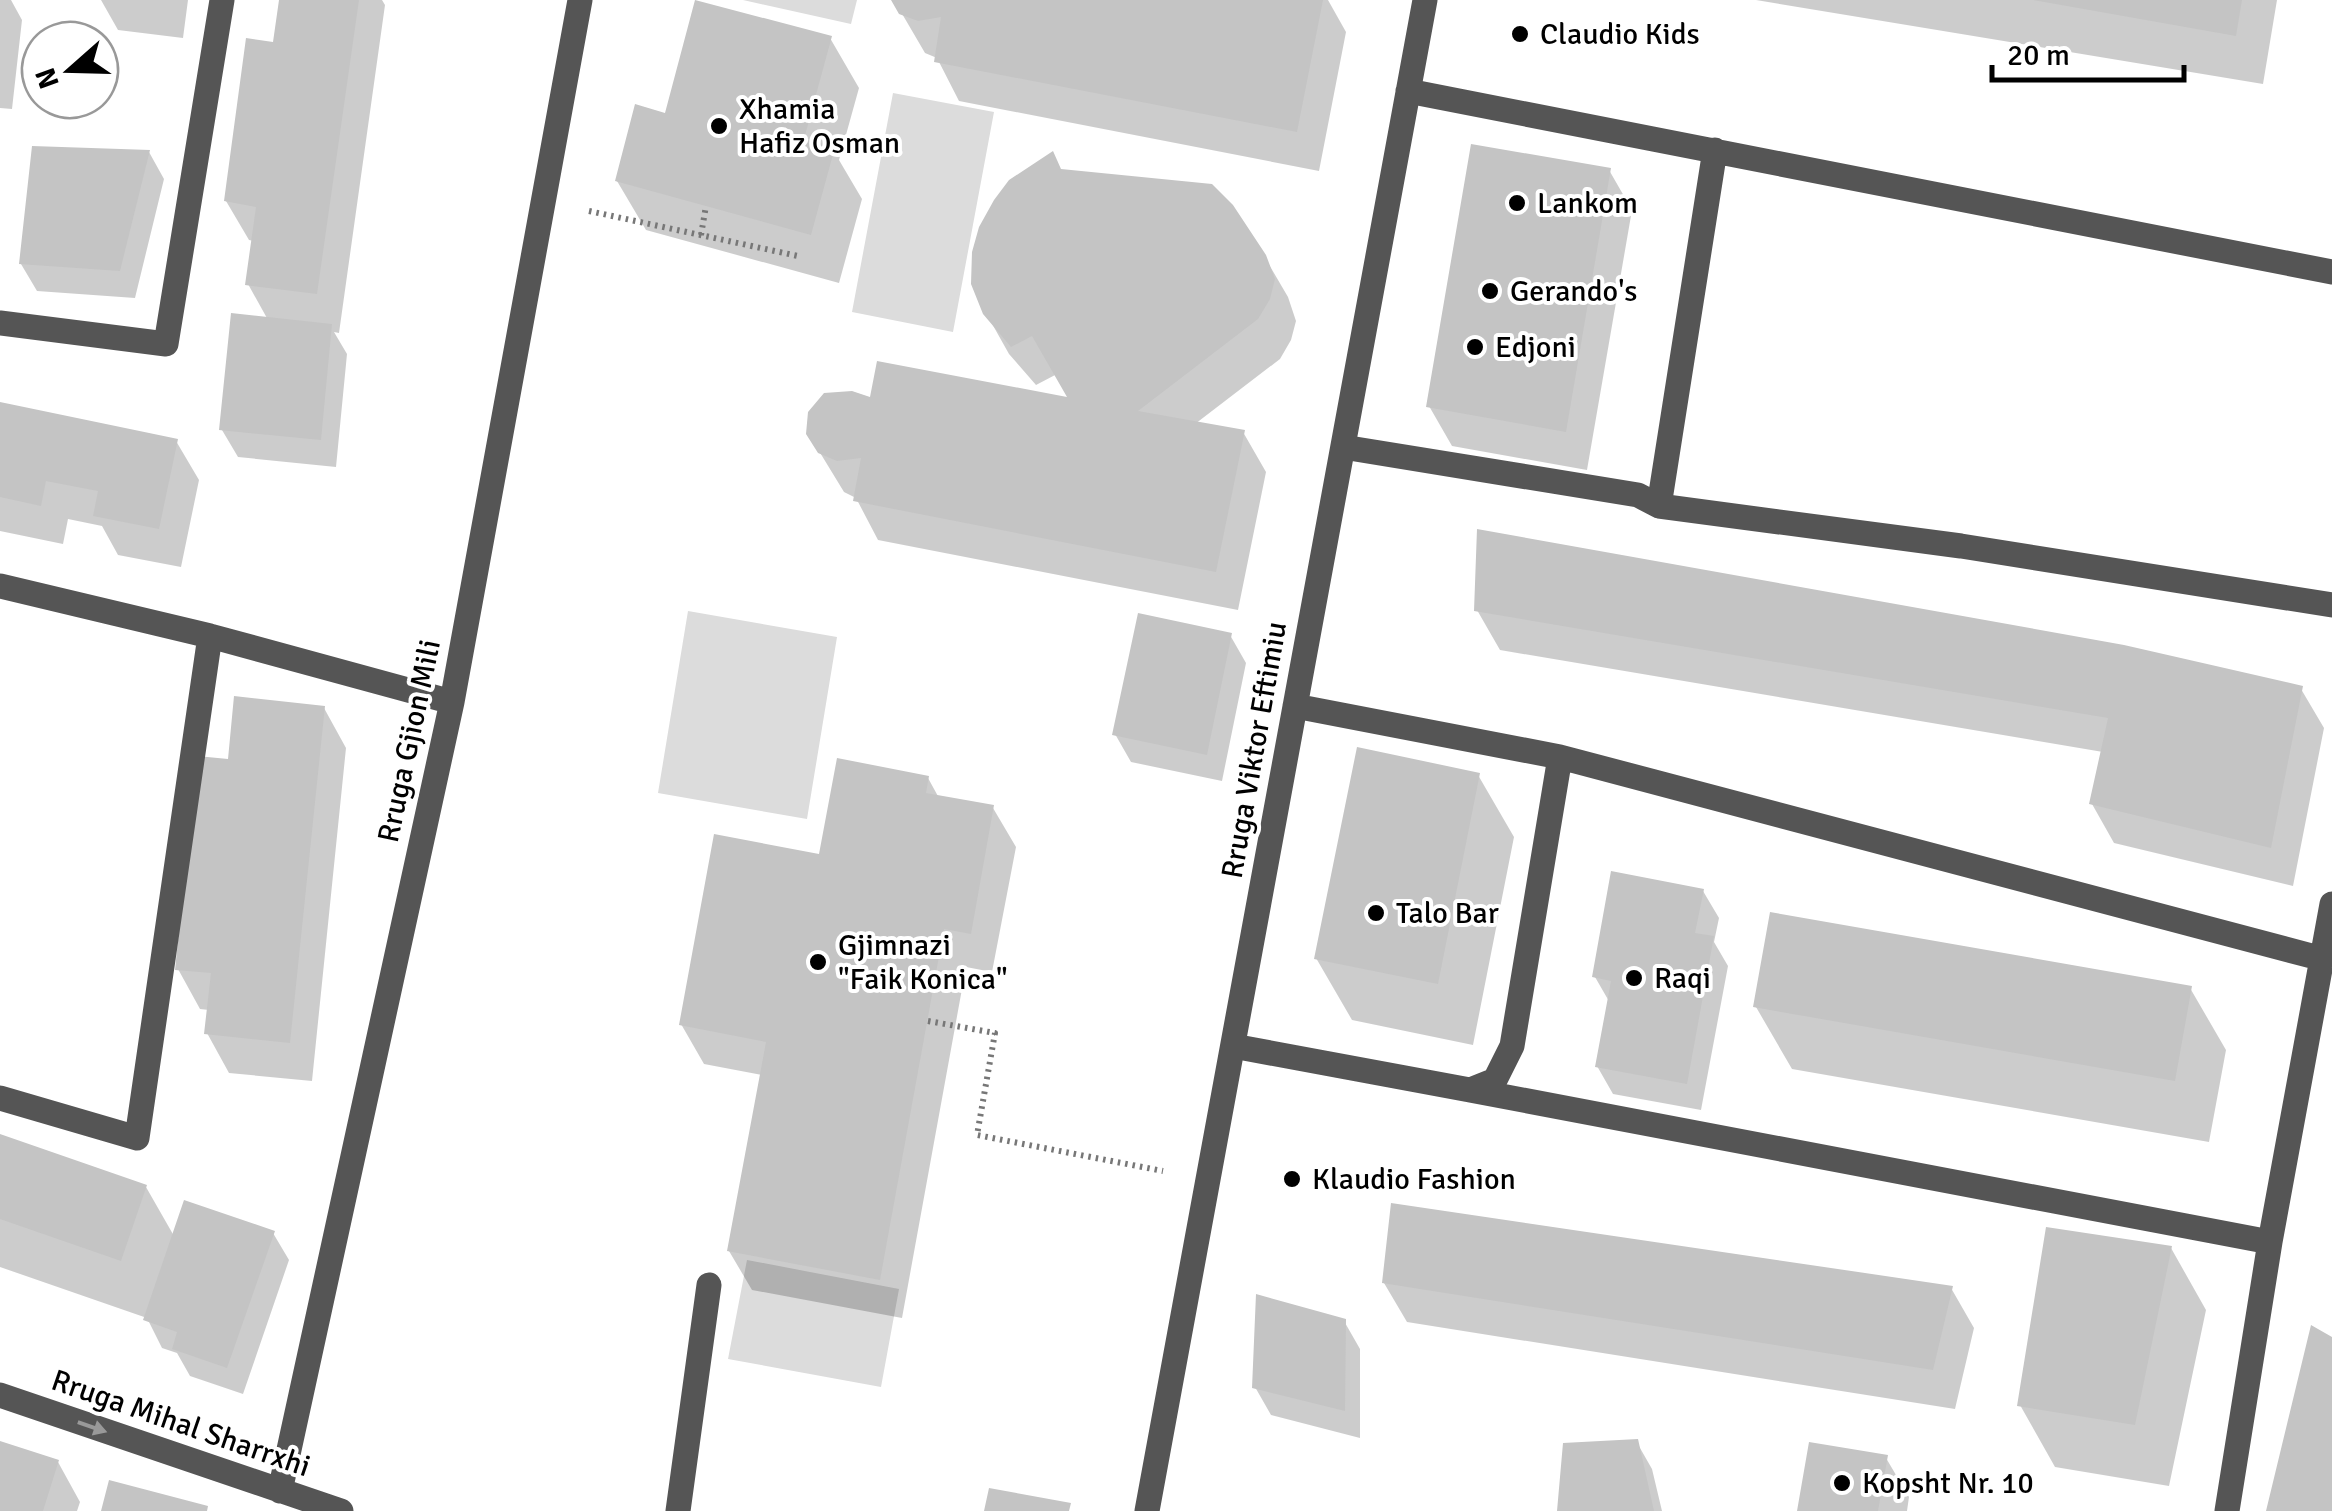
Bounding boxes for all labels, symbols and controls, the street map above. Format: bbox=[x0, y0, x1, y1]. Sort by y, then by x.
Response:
place label: Claudio Kids bbox=[1540, 16, 1700, 53]
north arrow bbox=[20, 20, 120, 120]
scale bar bbox=[1992, 20, 2184, 82]
marker: Claudio Kids bbox=[1509, 23, 1531, 45]
text: 20 m bbox=[2007, 37, 2070, 74]
text: N bbox=[28, 63, 67, 93]
place label: Xhamia Hafiz Osman bbox=[739, 91, 900, 162]
marker: Xhamia Hafiz Osman bbox=[708, 115, 730, 137]
place label: Lankom bbox=[1537, 185, 1638, 222]
marker: Lankom bbox=[1506, 192, 1528, 214]
place label: Gerando's bbox=[1510, 273, 1638, 310]
marker: Gerando's bbox=[1479, 280, 1501, 302]
place label: Edjoni bbox=[1495, 329, 1576, 366]
marker: Edjoni bbox=[1464, 336, 1486, 358]
street label: Rruga Viktor Eftimiu bbox=[1214, 619, 1295, 881]
street label: Rruga Gjion Mili bbox=[370, 636, 449, 846]
place label: Talo Bar bbox=[1396, 895, 1499, 932]
marker: Talo Bar bbox=[1365, 902, 1387, 924]
place label: Gjimnazi "Faik Konica" bbox=[838, 927, 1008, 998]
marker: Gjimnazi "Faik Konica" bbox=[807, 951, 829, 973]
place label: Raqi bbox=[1654, 960, 1711, 997]
marker: Raqi bbox=[1623, 967, 1645, 989]
place label: Klaudio Fashion bbox=[1312, 1161, 1516, 1198]
marker: Klaudio Fashion bbox=[1281, 1168, 1303, 1190]
street label: Rruga Mihal Sharrxhi bbox=[47, 1362, 315, 1485]
one-way arrow bbox=[78, 1420, 108, 1435]
place label: Kopsht Nr. 10 bbox=[1862, 1465, 2034, 1502]
marker: Kopsht Nr. 10 bbox=[1831, 1472, 1853, 1494]

